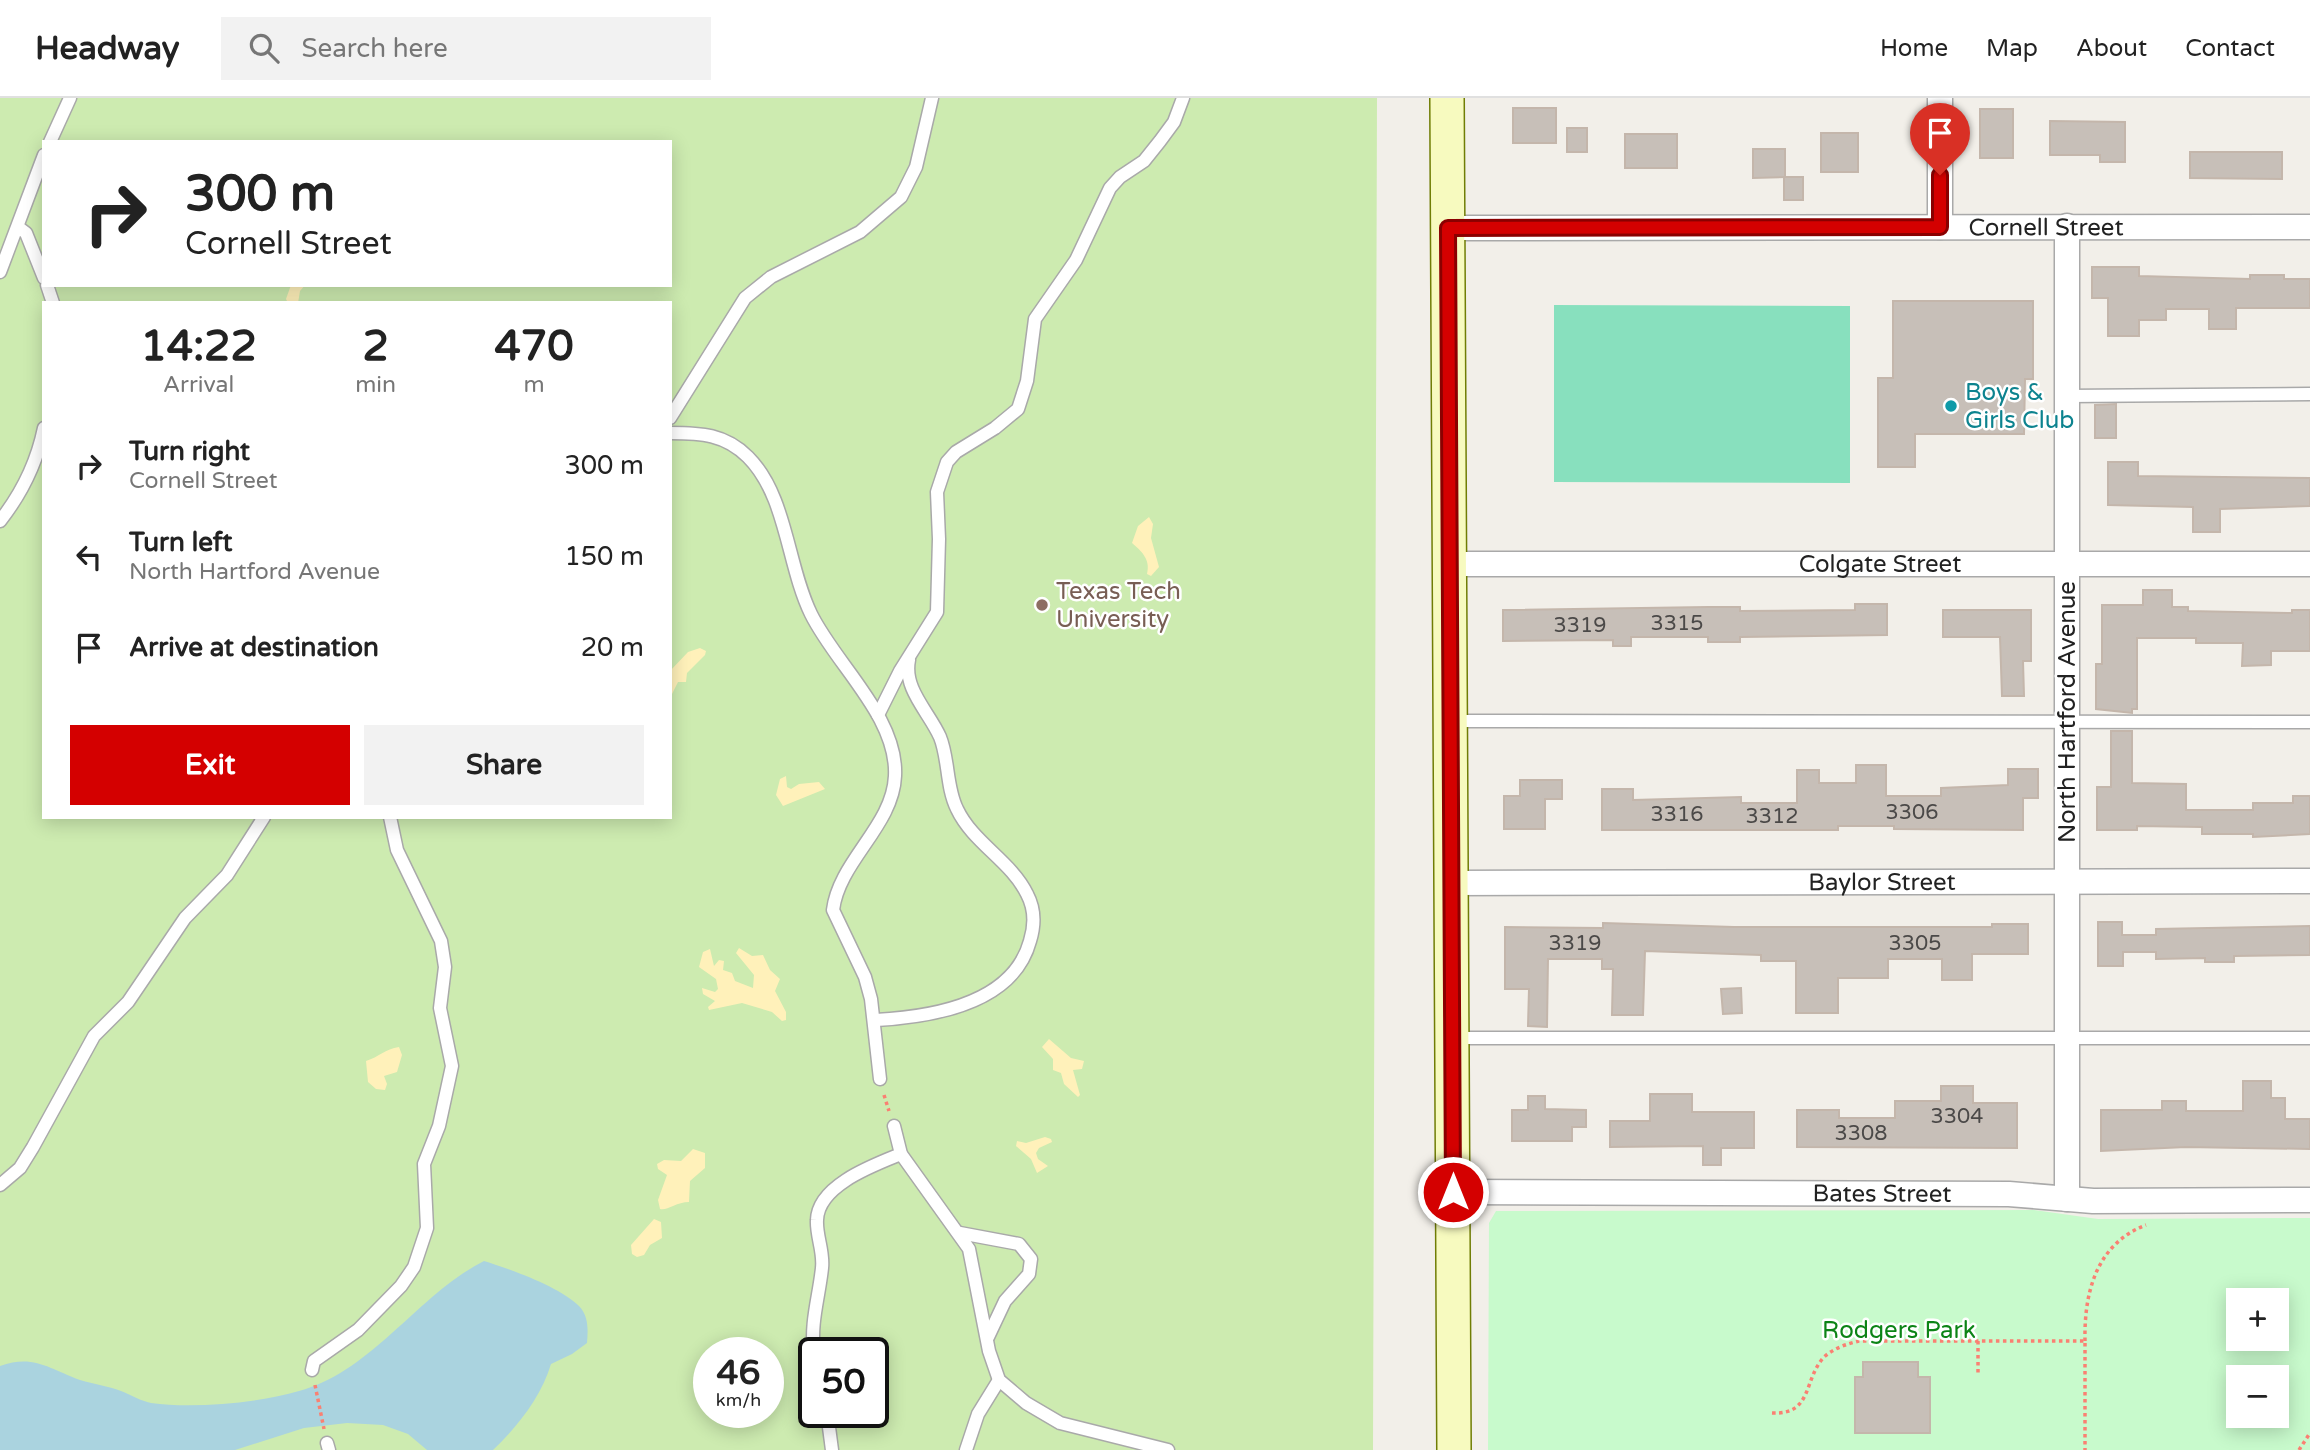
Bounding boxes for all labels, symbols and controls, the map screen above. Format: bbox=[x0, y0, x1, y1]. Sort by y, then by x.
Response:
search box bbox=[221, 17, 711, 80]
text: Headway bbox=[35, 29, 179, 68]
icon: search bbox=[245, 29, 283, 67]
text: Search here bbox=[301, 33, 448, 64]
text: Home bbox=[1880, 34, 1948, 63]
text: Map bbox=[1986, 34, 2038, 63]
text: About bbox=[2076, 34, 2147, 63]
text: Contact bbox=[2185, 34, 2275, 63]
pin bbox=[1910, 103, 1970, 175]
icon: arrive bbox=[1921, 114, 1959, 152]
text: 300 m bbox=[185, 165, 335, 224]
icon: right bbox=[70, 168, 161, 259]
street label: Cornell Street bbox=[1968, 213, 2124, 242]
text: Cornell Street bbox=[185, 225, 392, 263]
text: 14:22 bbox=[140, 321, 257, 372]
text: 2 bbox=[362, 321, 389, 372]
text: 470 bbox=[494, 321, 574, 372]
text: Arrival bbox=[163, 371, 234, 399]
text: min bbox=[355, 371, 396, 399]
text: m bbox=[523, 371, 545, 399]
place label: Boys & Girls Club bbox=[1965, 378, 2075, 435]
marker: Boys & Girls Club bbox=[1943, 398, 1959, 414]
text: Turn right bbox=[129, 436, 250, 467]
icon: right bbox=[70, 447, 108, 485]
text: 300 m bbox=[564, 450, 644, 481]
text: Cornell Street bbox=[129, 467, 278, 495]
text: Turn left bbox=[129, 527, 232, 558]
icon: left bbox=[70, 538, 108, 576]
text: 150 m bbox=[564, 541, 644, 572]
street label: Colgate Street bbox=[1799, 550, 1961, 579]
text: North Hartford Avenue bbox=[129, 558, 380, 586]
place label: Texas Tech University bbox=[1056, 577, 1181, 634]
street label: North Hartford Avenue bbox=[2053, 581, 2082, 843]
marker: Texas Tech University bbox=[1034, 597, 1050, 613]
house number: 3315 bbox=[1651, 611, 1703, 636]
house number: 3319 bbox=[1554, 613, 1606, 638]
icon: arrive bbox=[70, 629, 108, 667]
text: Arrive at destination bbox=[129, 632, 379, 663]
text: 20 m bbox=[581, 632, 644, 663]
button: Exit bbox=[70, 725, 350, 805]
button: Share bbox=[364, 725, 644, 805]
house number: 3306 bbox=[1886, 800, 1938, 825]
house number: 3316 bbox=[1651, 802, 1703, 827]
house number: 3312 bbox=[1746, 804, 1798, 829]
street label: Baylor Street bbox=[1808, 867, 1956, 897]
house number: 3319 bbox=[1549, 931, 1601, 956]
house number: 3305 bbox=[1889, 931, 1941, 956]
house number: 3304 bbox=[1931, 1104, 1983, 1129]
house number: 3308 bbox=[1835, 1121, 1887, 1146]
position arrow bbox=[1416, 1155, 1490, 1229]
street label: Bates Street bbox=[1813, 1179, 1951, 1208]
map controls bbox=[2226, 1288, 2289, 1428]
button: + bbox=[2226, 1288, 2289, 1351]
park label: Rodgers Park bbox=[1822, 1316, 1976, 1345]
speed limit sign: 50 bbox=[798, 1337, 889, 1428]
text: 46 bbox=[717, 1352, 760, 1394]
button: − bbox=[2226, 1365, 2289, 1428]
text: km/h bbox=[716, 1389, 761, 1411]

